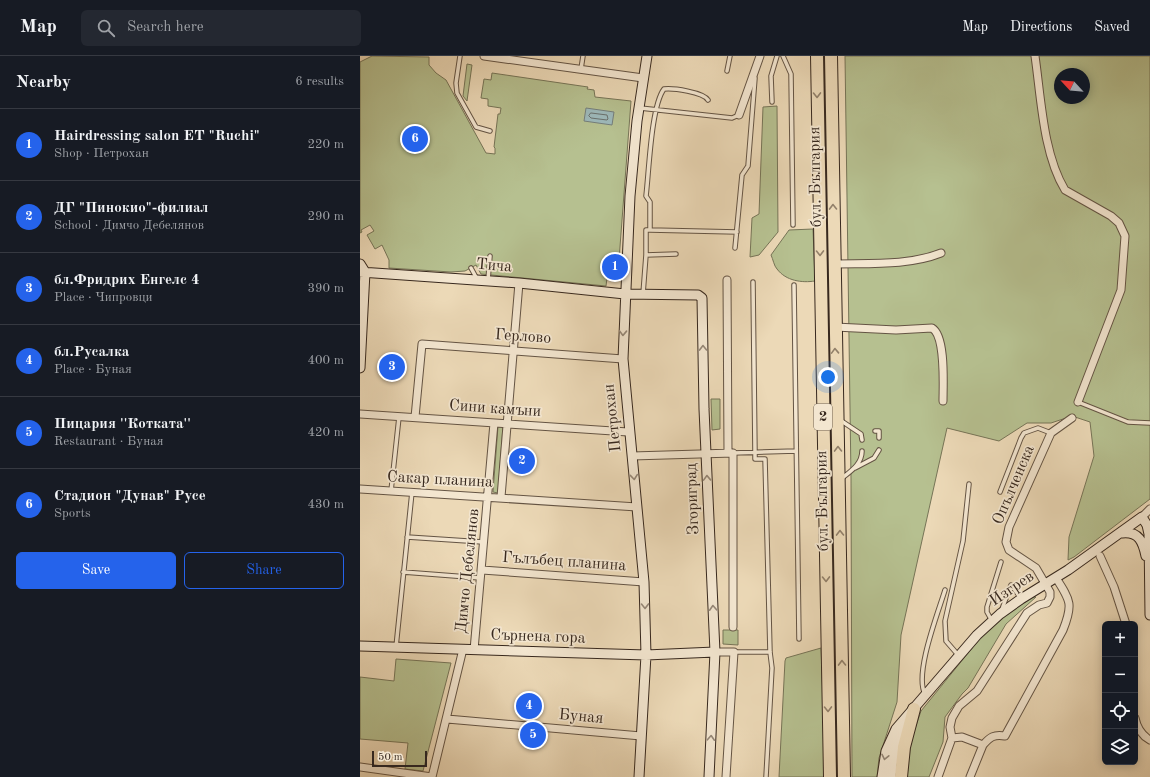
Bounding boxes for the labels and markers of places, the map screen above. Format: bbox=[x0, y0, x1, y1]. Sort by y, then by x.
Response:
pin: 6 bbox=[402, 124, 428, 154]
pin: 1 bbox=[602, 252, 628, 282]
pin: 3 bbox=[379, 352, 405, 382]
pin: 2 bbox=[509, 446, 535, 476]
pin: 4 bbox=[516, 691, 542, 721]
pin: 5 bbox=[520, 720, 546, 750]

